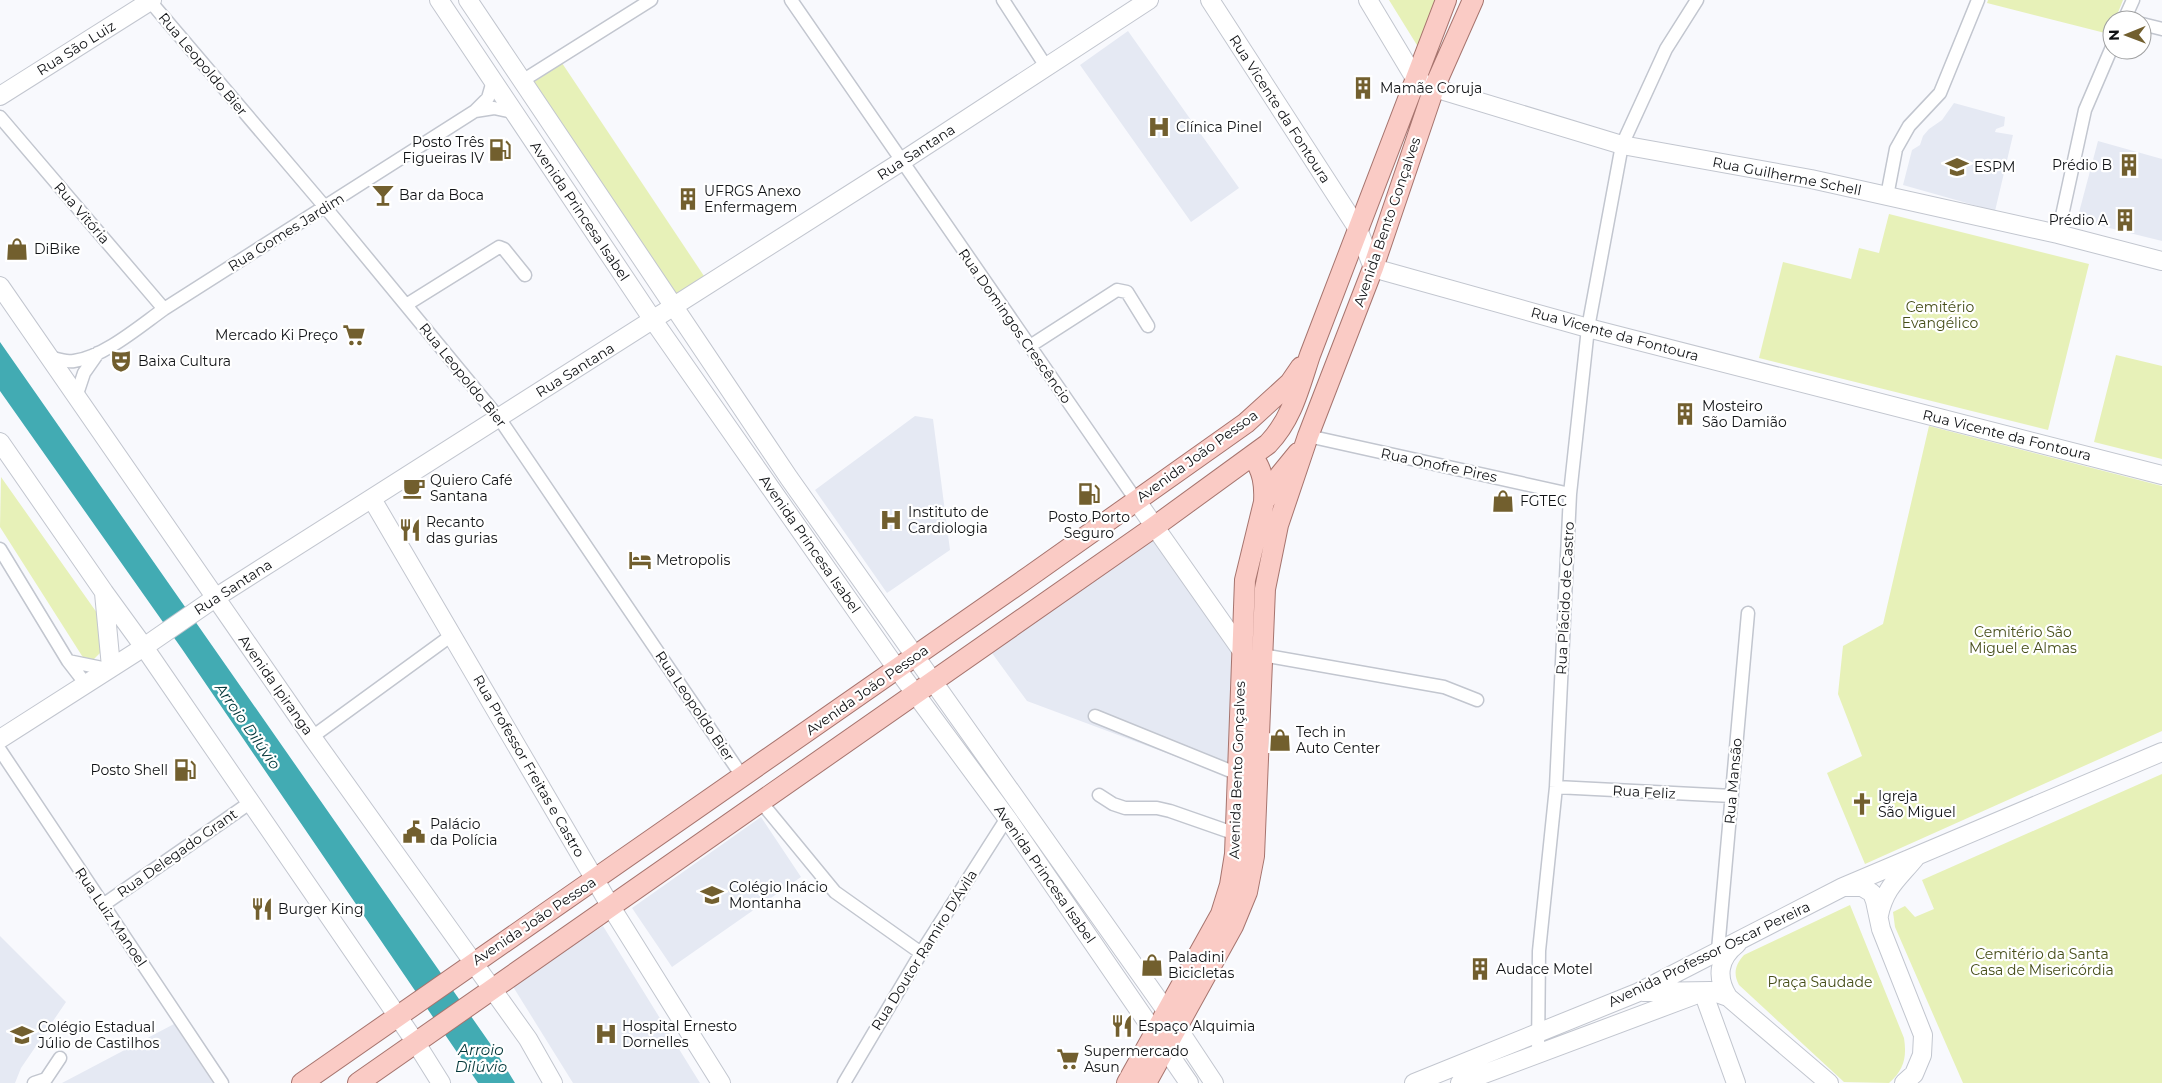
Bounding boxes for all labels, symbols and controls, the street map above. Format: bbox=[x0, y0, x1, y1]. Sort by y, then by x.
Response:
street label: Rua Leopoldo Bier bbox=[155, 9, 252, 120]
north arrow bbox=[2102, 10, 2152, 60]
street label: Rua São Luiz bbox=[33, 17, 119, 79]
text: N bbox=[2105, 29, 2123, 41]
street label: Rua Vicente da Fontoura bbox=[1225, 31, 1335, 187]
building icon: Mamãe Coruja bbox=[1350, 75, 1376, 101]
place label: Mamãe Coruja bbox=[1380, 79, 1482, 97]
hospital icon: Clínica Pinel bbox=[1146, 114, 1172, 140]
place label: Clínica Pinel bbox=[1176, 118, 1262, 136]
street label: Rua Santana bbox=[874, 120, 958, 184]
place label: Posto Três Figueiras IV bbox=[403, 133, 484, 167]
street label: Avenida Bento Gonçalves bbox=[1349, 135, 1425, 309]
fuel station icon: Posto Três Figueiras IV bbox=[487, 137, 513, 163]
street label: Avenida Princesa Isabel bbox=[527, 138, 633, 284]
building icon: Prédio B bbox=[2116, 152, 2142, 178]
street label: Rua Guilherme Schell bbox=[1711, 153, 1863, 199]
school or university icon: ESPM bbox=[1944, 154, 1970, 180]
place label: Prédio B bbox=[2052, 156, 2112, 174]
place label: ESPM bbox=[1974, 158, 2015, 176]
street label: Rua Vitória bbox=[50, 178, 114, 248]
bar icon: Bar da Boca bbox=[370, 182, 396, 208]
place label: UFRGS Anexo Enfermagem bbox=[704, 182, 801, 216]
place label: Bar da Boca bbox=[399, 186, 484, 204]
building icon: UFRGS Anexo Enfermagem bbox=[675, 186, 701, 212]
street label: Rua Gomes Jardim bbox=[225, 189, 347, 275]
building icon: Prédio A bbox=[2112, 207, 2138, 233]
place label: Prédio A bbox=[2049, 211, 2109, 229]
shop icon: DiBike bbox=[4, 236, 30, 262]
place label: DiBike bbox=[34, 240, 80, 258]
street label: Rua Domingos Crescêncio bbox=[954, 245, 1076, 407]
park label: Cemitério Evangélico bbox=[1902, 298, 1978, 332]
street label: Rua Vicente da Fontoura bbox=[1529, 303, 1701, 365]
street label: Rua Leopoldo Bier bbox=[415, 319, 511, 431]
supermarket icon: Mercado Ki Preço bbox=[341, 322, 367, 348]
place label: Mercado Ki Preço bbox=[215, 326, 338, 344]
street label: Rua Santana bbox=[532, 339, 618, 401]
theatre icon: Baixa Cultura bbox=[108, 348, 134, 374]
place label: Baixa Cultura bbox=[138, 352, 231, 370]
place label: Mosteiro São Damião bbox=[1702, 397, 1787, 431]
building icon: Mosteiro São Damião bbox=[1672, 401, 1698, 427]
street label: Rua Vicente da Fontoura bbox=[1921, 405, 2093, 465]
street label: Avenida João Pessoa bbox=[1133, 406, 1261, 506]
street label: Rua Onofre Pires bbox=[1379, 444, 1499, 486]
place label: Quiero Café Santana bbox=[430, 471, 512, 505]
street label: Avenida Princesa Isabel bbox=[755, 471, 865, 617]
cafe icon: Quiero Café Santana bbox=[401, 475, 427, 501]
fuel station icon: Posto Porto Seguro bbox=[1076, 481, 1102, 507]
shop icon: FGTEC bbox=[1490, 488, 1516, 514]
place label: FGTEC bbox=[1520, 492, 1567, 510]
place label: Instituto de Cardiologia bbox=[908, 503, 989, 537]
hospital icon: Instituto de Cardiologia bbox=[878, 507, 904, 533]
place label: Posto Porto Seguro bbox=[1048, 508, 1130, 542]
place label: Recanto das gurias bbox=[426, 513, 498, 547]
restaurant icon: Recanto das gurias bbox=[397, 517, 423, 543]
street label: Rua Plácido de Castro bbox=[1552, 521, 1578, 675]
hotel icon: Metropolis bbox=[627, 547, 653, 573]
place label: Metropolis bbox=[656, 551, 731, 569]
street label: Rua Santana bbox=[191, 555, 275, 619]
park label: Cemitério São Miguel e Almas bbox=[1969, 623, 2077, 657]
street label: Avenida Ipiranga bbox=[235, 631, 317, 739]
street label: Avenida João Pessoa bbox=[802, 641, 932, 739]
street label: Rua Leopoldo Bier bbox=[651, 647, 739, 765]
street label: Rua Professor Freitas e Castro bbox=[469, 672, 589, 861]
water label: Arroio Dilúvio bbox=[211, 678, 285, 773]
street label: Avenida Bento Gonçalves bbox=[1225, 681, 1249, 859]
place label: Tech in Auto Center bbox=[1296, 723, 1381, 757]
shop icon: Tech in Auto Center bbox=[1267, 727, 1293, 753]
street label: Rua Mansão bbox=[1720, 737, 1746, 825]
fuel station icon: Posto Shell bbox=[172, 757, 198, 783]
place label: Posto Shell bbox=[91, 761, 168, 779]
street label: Rua Feliz bbox=[1612, 781, 1676, 803]
place label: Igreja São Miguel bbox=[1878, 787, 1956, 821]
church icon: Igreja São Miguel bbox=[1849, 791, 1875, 817]
street label: Avenida Princesa Isabel bbox=[990, 801, 1100, 947]
street label: Rua Delegado Grant bbox=[113, 805, 241, 901]
place label: Palácio da Polícia bbox=[430, 815, 497, 849]
public building icon: Palácio da Polícia bbox=[401, 819, 427, 845]
street label: Rua Luiz Manoel bbox=[71, 864, 151, 970]
street label: Rua Doutor Ramiro D'Ávila bbox=[867, 866, 981, 1034]
street label: Avenida João Pessoa bbox=[469, 873, 599, 969]
place label: Colégio Inácio Montanha bbox=[729, 878, 828, 912]
school or university icon: Colégio Inácio Montanha bbox=[699, 882, 725, 908]
restaurant icon: Burger King bbox=[249, 896, 275, 922]
street label: Avenida Professor Oscar Pereira bbox=[1605, 897, 1813, 1011]
place label: Burger King bbox=[278, 900, 364, 918]
park label: Cemitério da Santa Casa de Misericórdia bbox=[1970, 945, 2114, 979]
place label: Paladini Bicicletas bbox=[1168, 948, 1235, 982]
shop icon: Paladini Bicicletas bbox=[1139, 952, 1165, 978]
building icon: Audace Motel bbox=[1467, 956, 1493, 982]
place label: Audace Motel bbox=[1496, 960, 1593, 978]
park label: Praça Saudade bbox=[1768, 973, 1872, 991]
restaurant icon: Espaço Alquimia bbox=[1109, 1013, 1135, 1039]
place label: Hospital Ernesto Dornelles bbox=[622, 1017, 737, 1051]
place label: Espaço Alquimia bbox=[1138, 1017, 1255, 1035]
place label: Colégio Estadual Júlio de Castilhos bbox=[37, 1018, 159, 1052]
hospital icon: Hospital Ernesto Dornelles bbox=[593, 1021, 619, 1047]
school or university icon: Colégio Estadual Júlio de Castilhos bbox=[9, 1022, 35, 1048]
water label: Arroio Dilúvio bbox=[455, 1040, 507, 1076]
place label: Supermercado Asun bbox=[1084, 1042, 1189, 1076]
supermarket icon: Supermercado Asun bbox=[1055, 1046, 1081, 1072]

